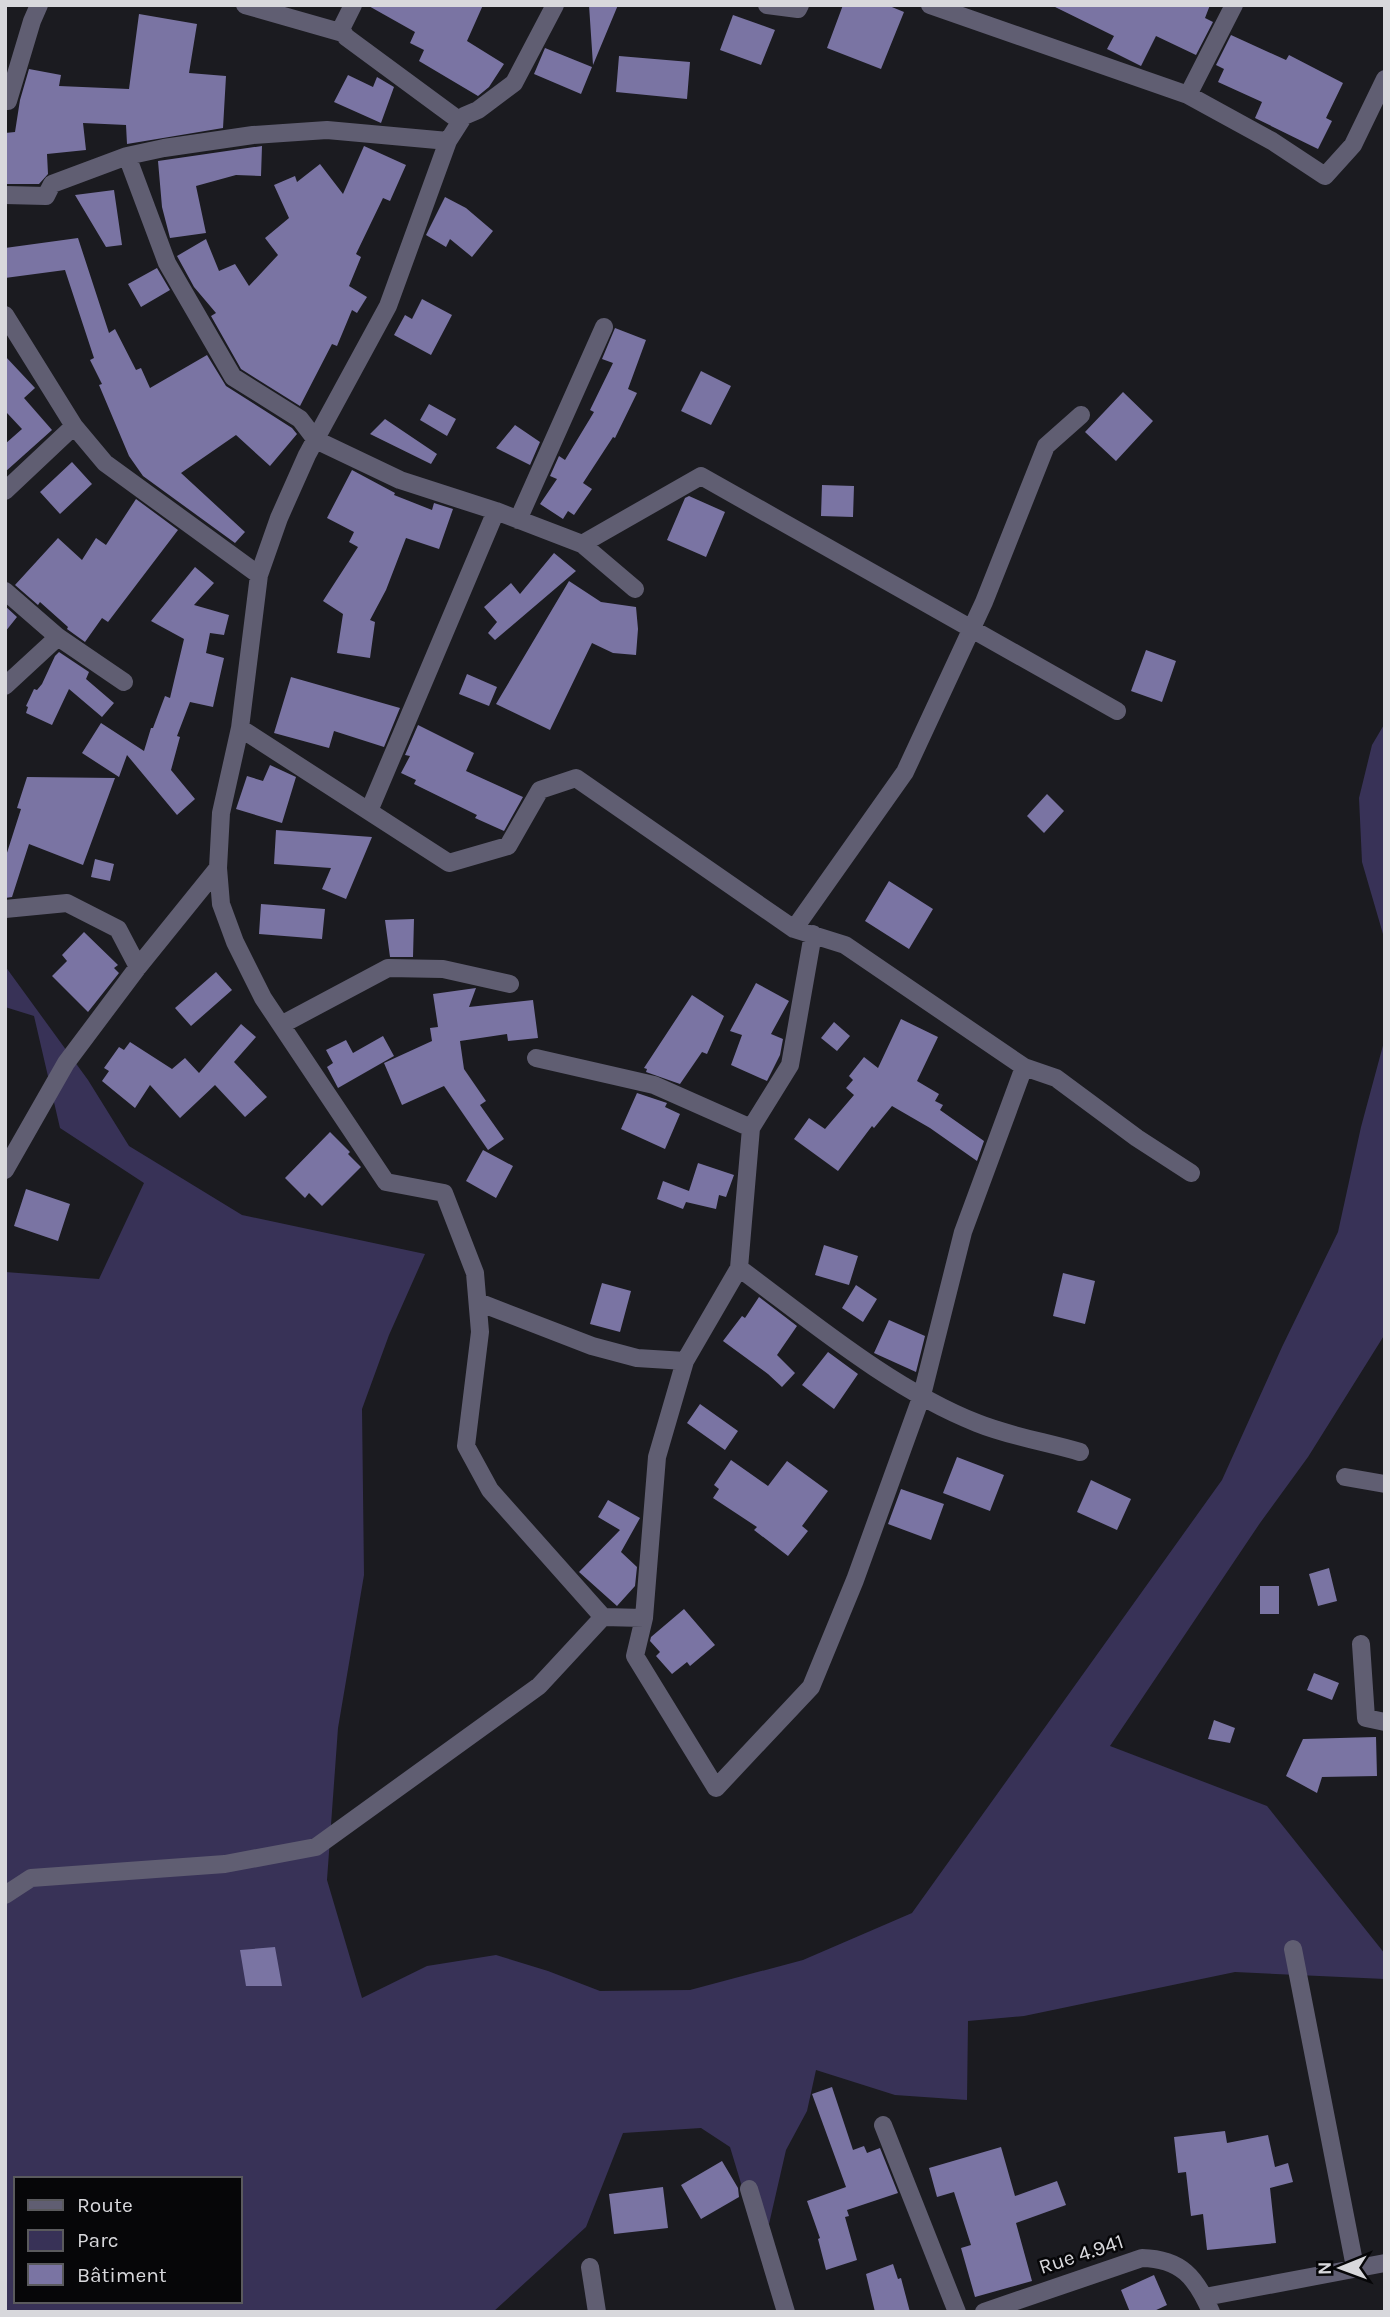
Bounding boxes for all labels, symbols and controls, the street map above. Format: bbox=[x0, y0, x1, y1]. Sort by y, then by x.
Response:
legend bbox=[14, 2177, 242, 2303]
text: Route bbox=[77, 2193, 133, 2217]
text: Parc bbox=[77, 2228, 119, 2252]
street label: Rue 4.941 bbox=[1036, 2229, 1126, 2279]
north arrow bbox=[1306, 2233, 1376, 2303]
text: N bbox=[1314, 2261, 1336, 2275]
text: Bâtiment bbox=[77, 2263, 167, 2287]

